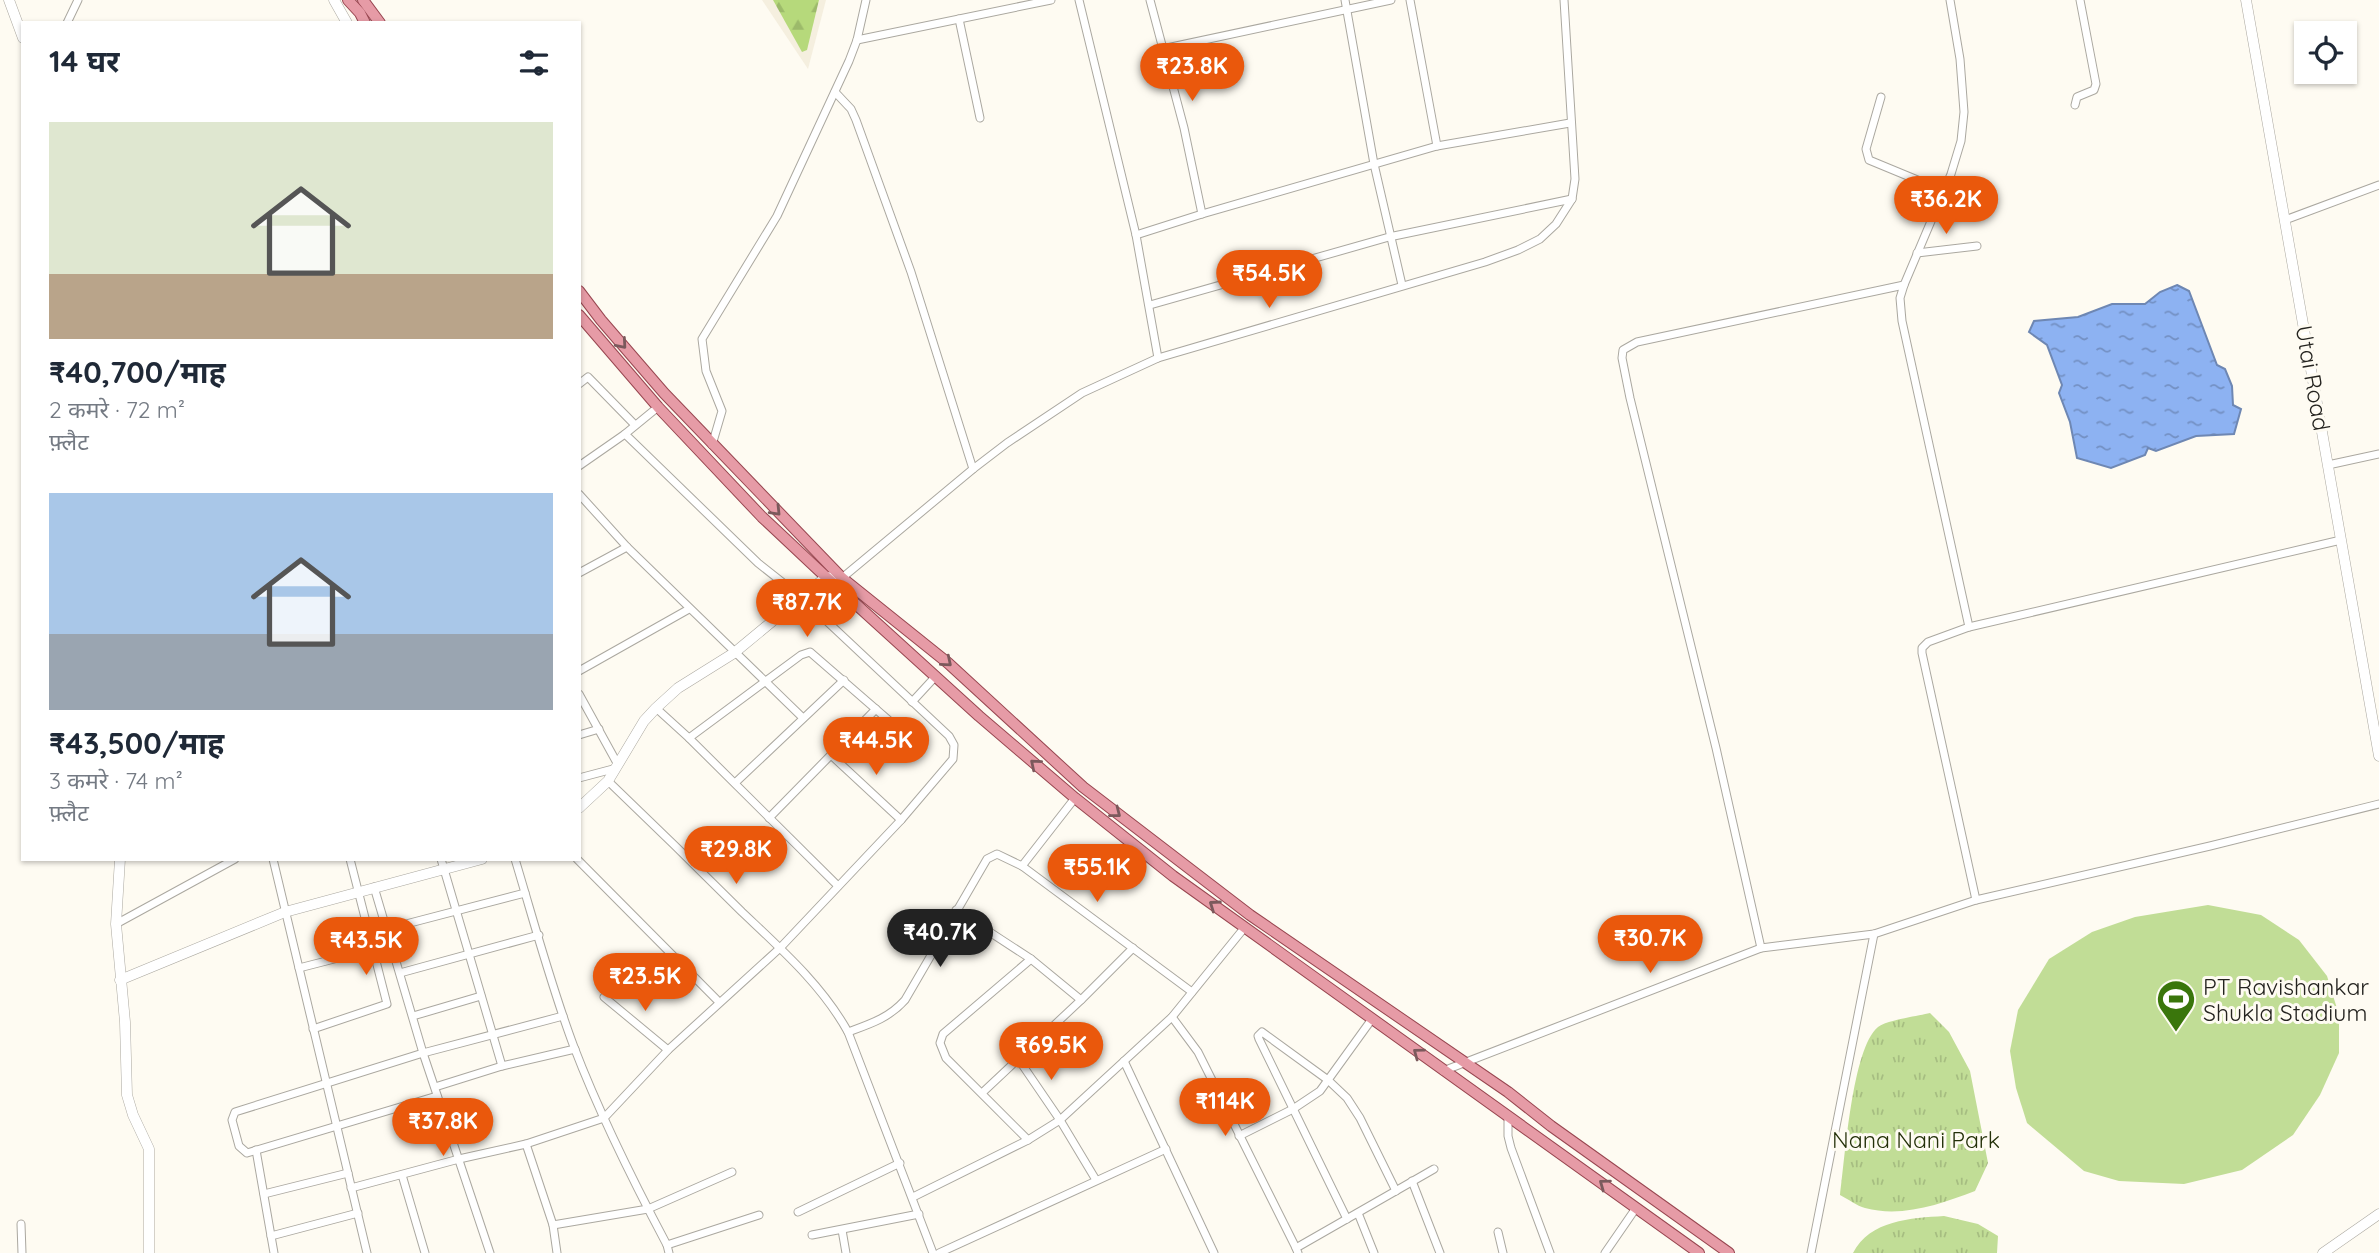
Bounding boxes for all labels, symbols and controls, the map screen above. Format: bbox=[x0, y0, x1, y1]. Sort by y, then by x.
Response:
map controls bbox=[2294, 21, 2357, 84]
button: locate bbox=[2294, 21, 2357, 84]
text: 14 घर bbox=[49, 42, 119, 80]
pin: ₹23.8K bbox=[1135, 43, 1249, 103]
icon: filters bbox=[515, 44, 553, 82]
text: ₹23.8K bbox=[1156, 51, 1228, 80]
icon: home bbox=[238, 168, 364, 294]
pin: ₹36.2K bbox=[1889, 176, 2003, 236]
text: ₹36.2K bbox=[1910, 184, 1982, 213]
pin: ₹54.5K bbox=[1212, 250, 1326, 310]
text: ₹54.5K bbox=[1232, 258, 1306, 287]
street label: Utai Road bbox=[2289, 323, 2337, 433]
one-way arrow bbox=[614, 336, 626, 349]
text: ₹40,700/माह bbox=[49, 353, 226, 391]
text: 2 कमरे · 72 m² bbox=[49, 395, 185, 424]
text: फ़्लैट bbox=[49, 427, 89, 456]
one-way arrow bbox=[768, 503, 781, 516]
icon: home bbox=[238, 539, 364, 665]
pin: ₹87.7K bbox=[750, 580, 864, 639]
text: ₹87.7K bbox=[772, 587, 842, 616]
one-way arrow bbox=[938, 654, 951, 666]
pin: ₹44.5K bbox=[819, 718, 933, 777]
text: ₹43,500/माह bbox=[49, 724, 224, 762]
text: ₹44.5K bbox=[839, 725, 913, 754]
one-way arrow bbox=[1030, 760, 1043, 772]
text: 3 कमरे · 74 m² bbox=[49, 766, 183, 795]
text: फ़्लैट bbox=[49, 798, 89, 827]
one-way arrow bbox=[1109, 805, 1121, 818]
pin: ₹29.8K bbox=[679, 826, 793, 886]
text: ₹29.8K bbox=[700, 834, 772, 863]
pin: ₹55.1K bbox=[1040, 844, 1154, 904]
text: ₹55.1K bbox=[1064, 852, 1130, 881]
one-way arrow bbox=[1209, 901, 1222, 913]
pin: ₹40.7K bbox=[883, 909, 997, 969]
pin: ₹30.7K bbox=[1593, 916, 1707, 975]
text: ₹40.7K bbox=[903, 917, 977, 946]
pin: ₹43.5K bbox=[309, 918, 423, 977]
text: ₹30.7K bbox=[1614, 923, 1686, 952]
text: ₹43.5K bbox=[330, 925, 402, 954]
pin: ₹23.5K bbox=[588, 954, 702, 1013]
text: ₹23.5K bbox=[609, 961, 681, 990]
place label: PT Ravishankar Shukla Stadium bbox=[2203, 972, 2369, 1027]
sports icon: PT Ravishankar Shukla Stadium bbox=[2155, 978, 2197, 1033]
pin: ₹69.5K bbox=[994, 1023, 1108, 1082]
text: ₹69.5K bbox=[1015, 1030, 1087, 1059]
one-way arrow bbox=[1413, 1048, 1426, 1061]
pin: ₹114K bbox=[1176, 1078, 1274, 1138]
text: ₹114K bbox=[1195, 1086, 1255, 1115]
pin: ₹37.8K bbox=[386, 1098, 500, 1158]
text: ₹37.8K bbox=[408, 1106, 478, 1135]
park label: Nana Nani Park bbox=[1832, 1125, 2000, 1154]
one-way arrow bbox=[1599, 1180, 1612, 1192]

